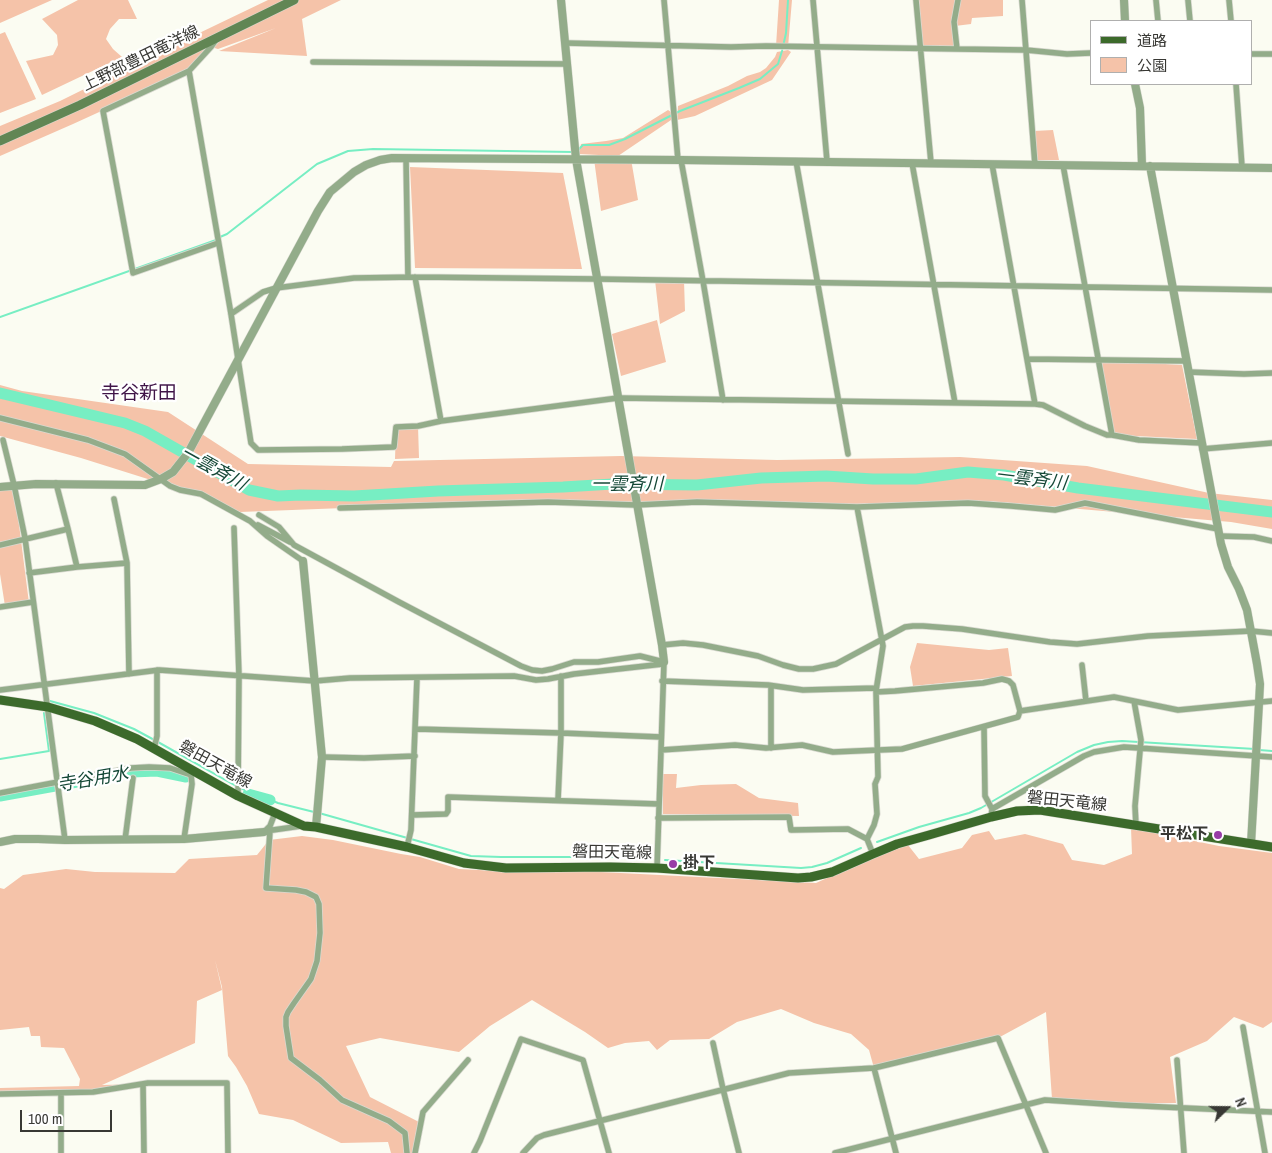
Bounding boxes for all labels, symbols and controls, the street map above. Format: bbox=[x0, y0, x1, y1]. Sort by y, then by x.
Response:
legend bbox=[1090, 20, 1252, 85]
street label: 上野部豊田竜洋線 bbox=[79, 22, 203, 96]
text: 道路 bbox=[1137, 30, 1167, 51]
text: 公園 bbox=[1137, 55, 1167, 76]
district label: 寺谷新田 bbox=[101, 383, 177, 405]
water label: 一雲斉川 bbox=[176, 442, 250, 496]
water label: 一雲斉川 bbox=[994, 465, 1068, 495]
water label: 一雲斉川 bbox=[591, 474, 663, 496]
street label: 磐田天竜線 bbox=[175, 737, 255, 793]
water label: 寺谷用水 bbox=[56, 763, 130, 797]
street label: 磐田天竜線 bbox=[1026, 788, 1108, 816]
place label: 平松下 bbox=[1160, 825, 1208, 845]
marker: 平松下 bbox=[1212, 829, 1224, 841]
street label: 磐田天竜線 bbox=[572, 843, 652, 863]
place label: 掛下 bbox=[683, 854, 715, 874]
marker: 掛下 bbox=[667, 858, 679, 870]
north arrow bbox=[1202, 1083, 1252, 1133]
text: N bbox=[1231, 1095, 1251, 1110]
scale bar bbox=[22, 1100, 115, 1132]
text: 100 m bbox=[28, 1108, 62, 1129]

